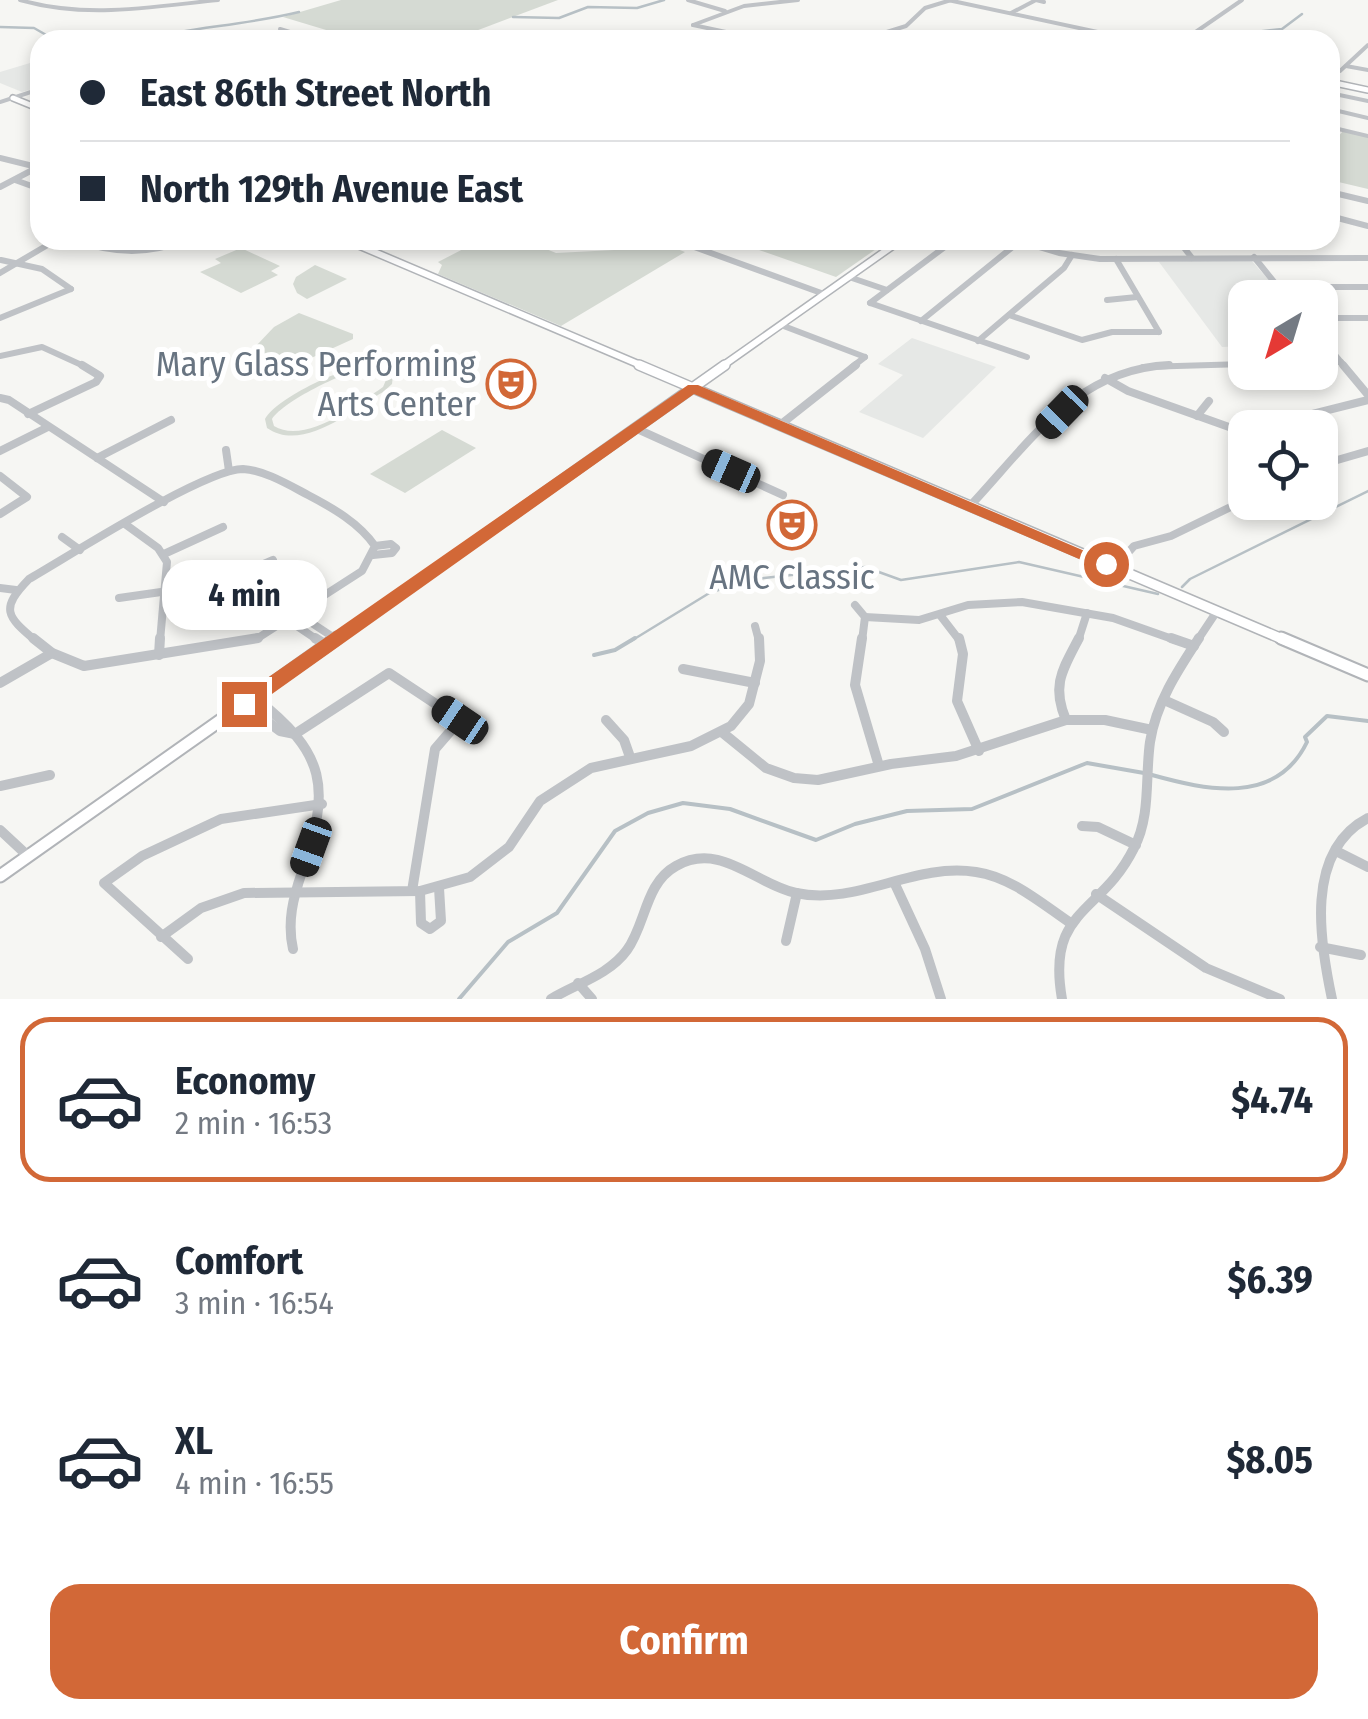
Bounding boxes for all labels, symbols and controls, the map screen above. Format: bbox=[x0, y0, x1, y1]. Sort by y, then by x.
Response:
text: East 86th Street North bbox=[140, 70, 491, 116]
text: North 129th Avenue East bbox=[140, 166, 523, 212]
north arrow bbox=[1228, 280, 1338, 390]
map controls bbox=[1228, 280, 1338, 520]
place label: Mary Glass Performing Arts Center bbox=[156, 343, 477, 425]
theatre icon: Mary Glass Performing Arts Center bbox=[485, 358, 537, 410]
car bbox=[1030, 380, 1094, 444]
button: locate bbox=[1228, 410, 1338, 520]
car bbox=[697, 445, 765, 497]
theatre icon: AMC Classic bbox=[766, 499, 818, 551]
route start bbox=[1084, 542, 1129, 587]
place label: AMC Classic bbox=[709, 556, 875, 598]
callout: 4 min bbox=[162, 559, 326, 629]
text: 4 min bbox=[208, 576, 281, 614]
route end bbox=[222, 682, 267, 727]
car bbox=[427, 691, 493, 749]
car bbox=[287, 814, 335, 880]
icon: car bbox=[55, 1055, 145, 1145]
text: Economy bbox=[175, 1058, 315, 1104]
text: $4.74 bbox=[1231, 1077, 1313, 1123]
text: 2 min · 16:53 bbox=[175, 1104, 332, 1142]
icon: car bbox=[55, 1235, 145, 1325]
text: Comfort bbox=[175, 1238, 303, 1284]
text: $6.39 bbox=[1228, 1257, 1313, 1303]
text: 3 min · 16:54 bbox=[175, 1284, 334, 1322]
icon: car bbox=[55, 1415, 145, 1505]
text: XL bbox=[175, 1418, 213, 1464]
text: $8.05 bbox=[1226, 1437, 1313, 1483]
text: 4 min · 16:55 bbox=[175, 1464, 334, 1502]
button: Confirm bbox=[50, 1584, 1318, 1699]

